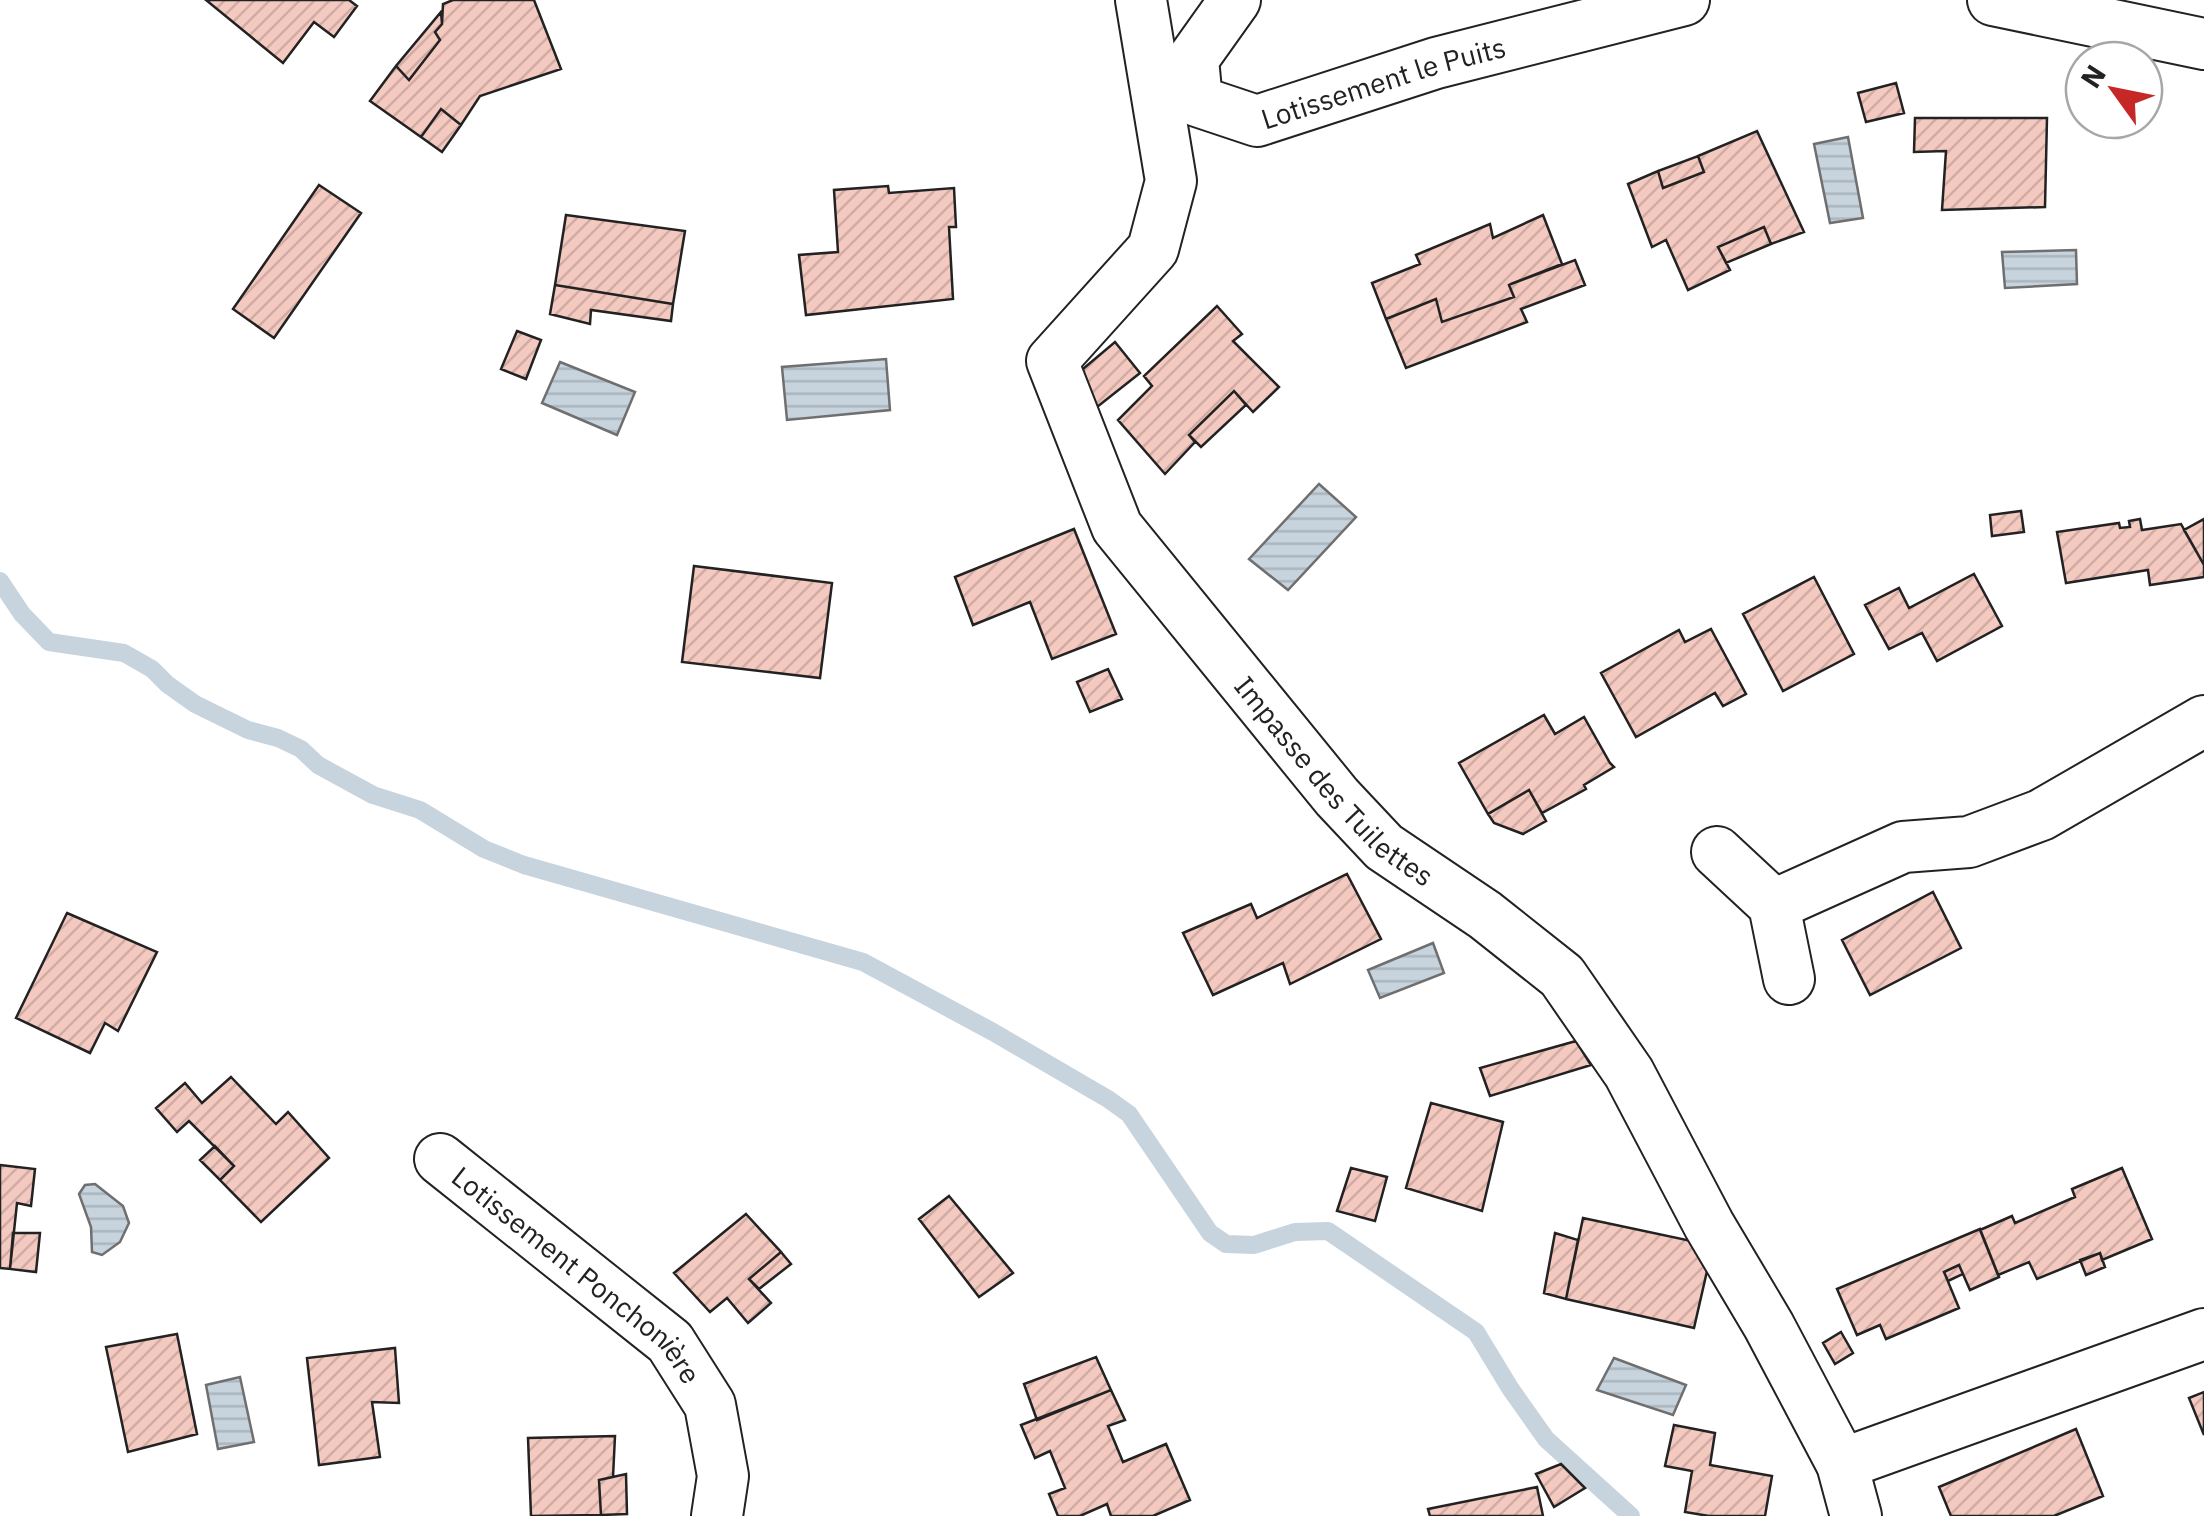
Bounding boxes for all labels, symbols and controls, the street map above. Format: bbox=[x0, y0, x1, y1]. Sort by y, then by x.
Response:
street label: Lotissement le Puits bbox=[1256, 28, 1509, 137]
north arrow bbox=[2064, 40, 2164, 140]
text: N bbox=[2072, 58, 2114, 95]
street label: Impasse des Tuilettes bbox=[1227, 668, 1441, 894]
street label: Lotissement Ponchonière bbox=[445, 1157, 710, 1390]

